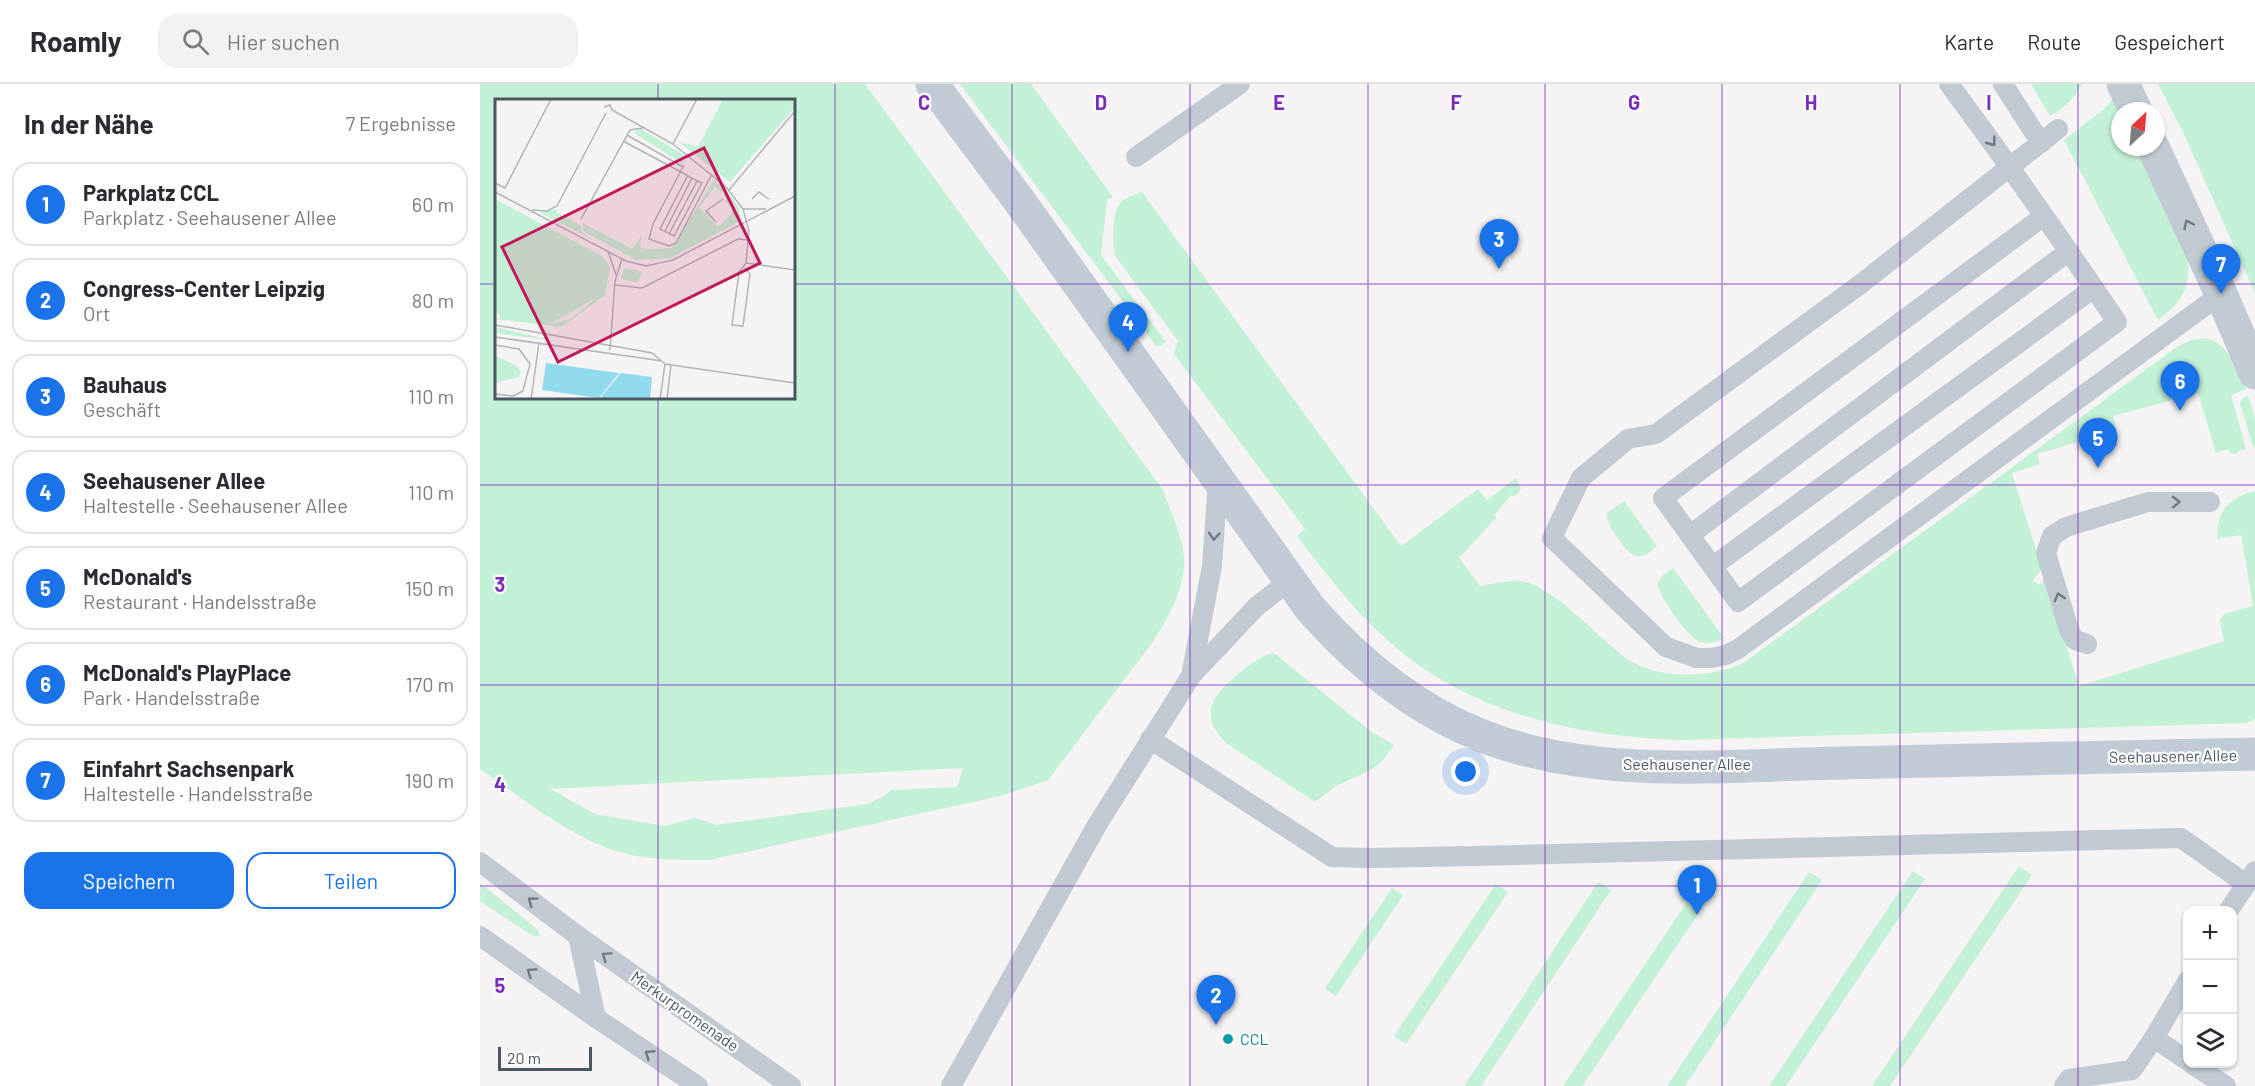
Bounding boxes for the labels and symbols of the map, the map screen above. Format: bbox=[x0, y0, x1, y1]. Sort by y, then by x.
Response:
text: C bbox=[918, 90, 930, 114]
text: D bbox=[1095, 90, 1107, 114]
text: E bbox=[1273, 90, 1285, 114]
text: F bbox=[1450, 90, 1462, 114]
text: G bbox=[1628, 90, 1640, 114]
text: H bbox=[1805, 90, 1817, 114]
text: I bbox=[1986, 90, 1992, 114]
inset map bbox=[495, 99, 795, 399]
north arrow bbox=[2111, 102, 2165, 156]
one-way arrow bbox=[1985, 136, 1996, 147]
one-way arrow bbox=[2184, 219, 2196, 230]
pin: 3 bbox=[1480, 220, 1518, 269]
pin: 7 bbox=[2202, 244, 2240, 294]
pin: 4 bbox=[1108, 302, 1148, 352]
pin: 6 bbox=[2160, 362, 2200, 411]
pin: 5 bbox=[2078, 418, 2118, 468]
one-way arrow bbox=[2172, 496, 2181, 508]
one-way arrow bbox=[1208, 532, 1221, 541]
text: 3 bbox=[495, 572, 505, 596]
one-way arrow bbox=[2054, 592, 2066, 603]
street label: Seehausener Allee bbox=[2109, 745, 2237, 766]
street label: Seehausener Allee bbox=[1623, 754, 1751, 773]
your location bbox=[1451, 757, 1480, 786]
text: 4 bbox=[494, 772, 506, 796]
pin: 1 bbox=[1678, 866, 1716, 915]
one-way arrow bbox=[527, 897, 538, 908]
one-way arrow bbox=[601, 952, 612, 963]
street label: Merkurpromenade bbox=[628, 966, 743, 1055]
one-way arrow bbox=[527, 968, 538, 979]
text: 5 bbox=[495, 973, 506, 997]
pin: 2 bbox=[1196, 976, 1236, 1025]
place label: CCL bbox=[1240, 1029, 1269, 1048]
marker: CCL bbox=[1221, 1032, 1235, 1046]
scale bar bbox=[498, 1044, 592, 1072]
one-way arrow bbox=[645, 1050, 656, 1061]

